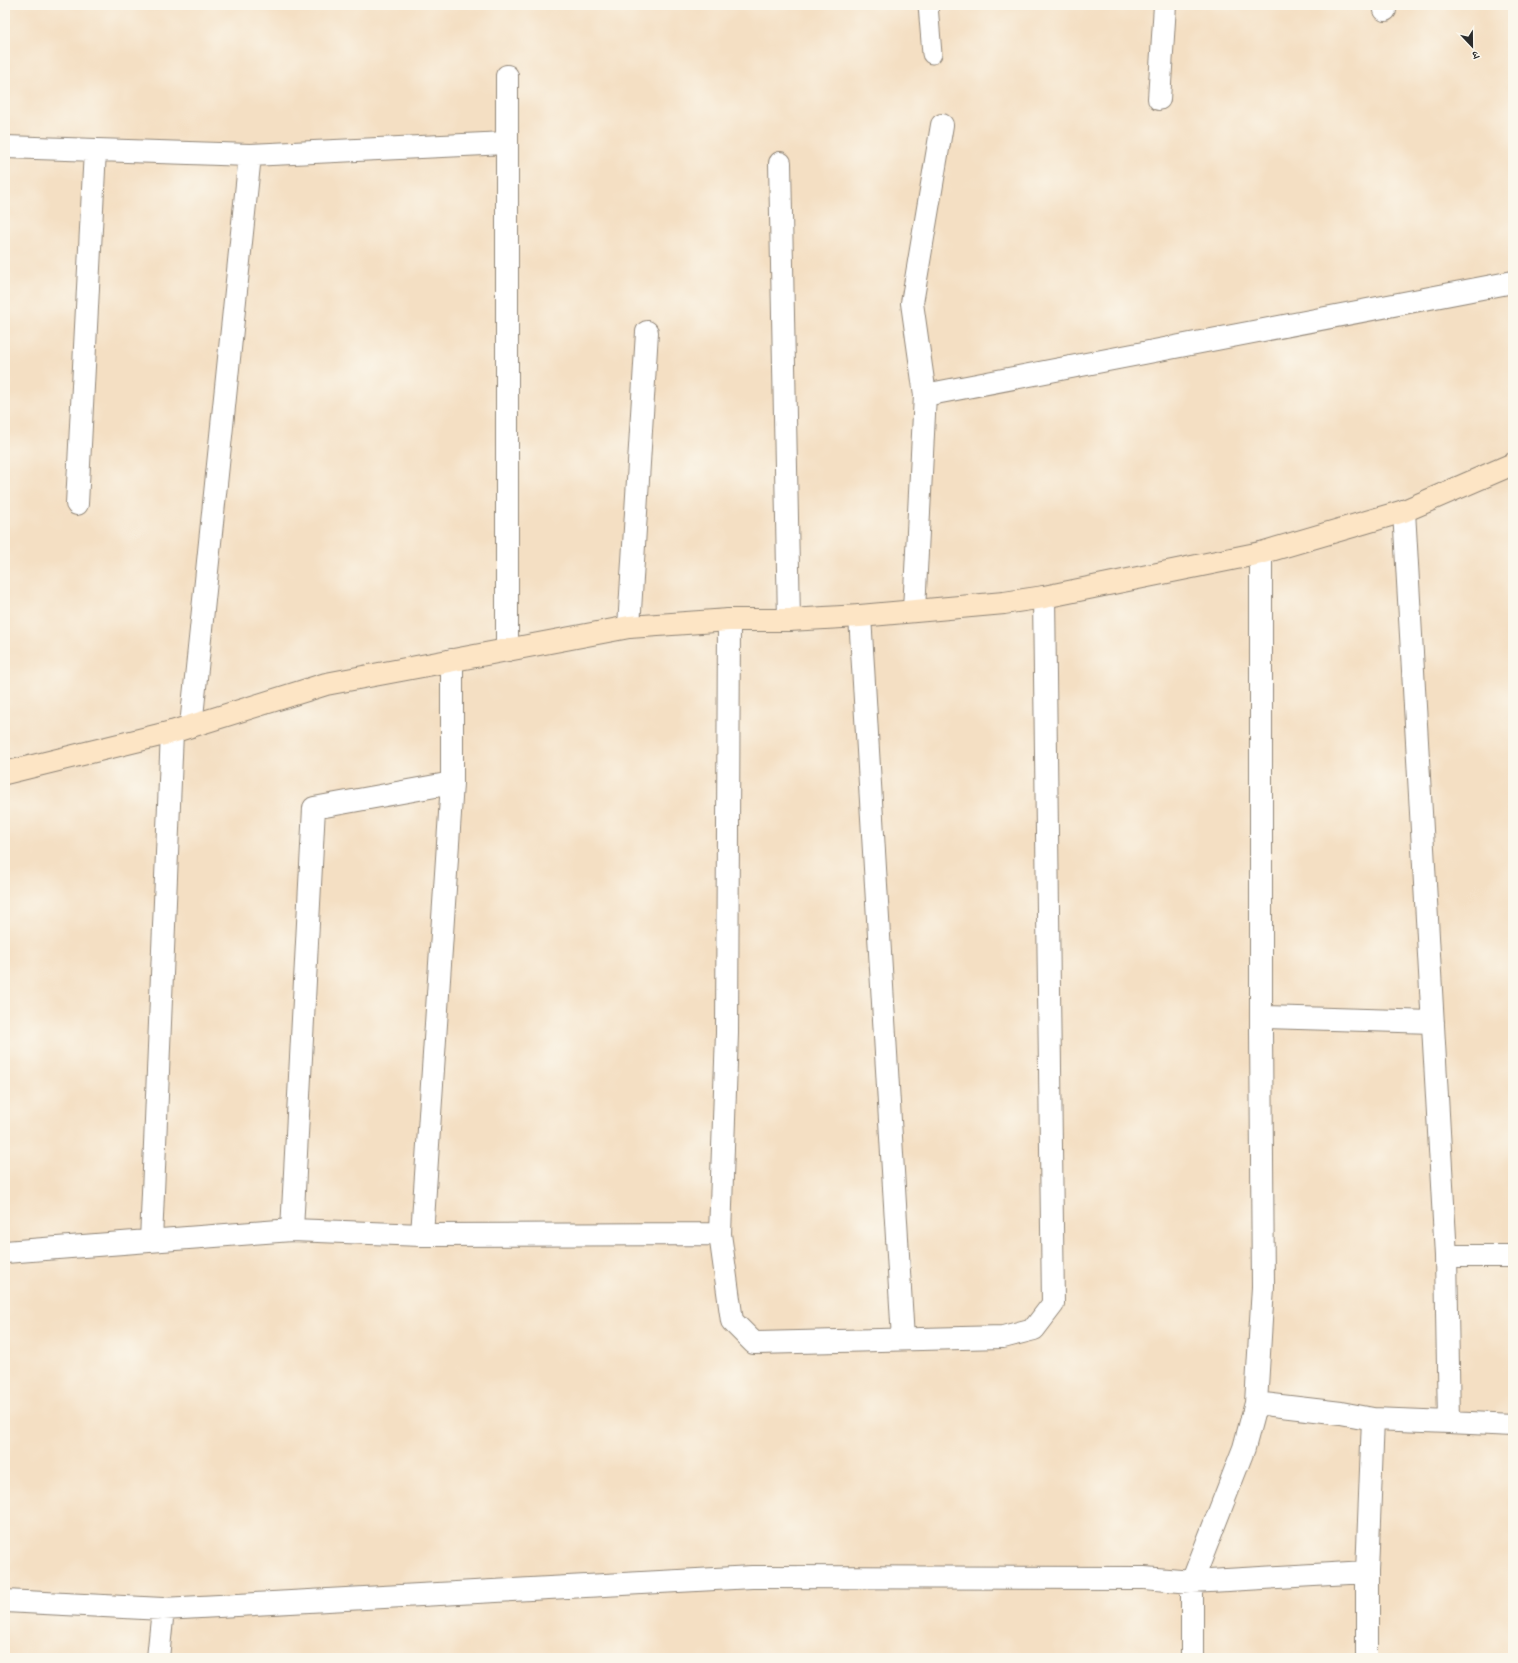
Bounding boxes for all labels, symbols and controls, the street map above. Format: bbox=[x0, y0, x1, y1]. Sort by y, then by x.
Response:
north arrow bbox=[1452, 26, 1492, 66]
text: उ bbox=[1469, 47, 1482, 62]

